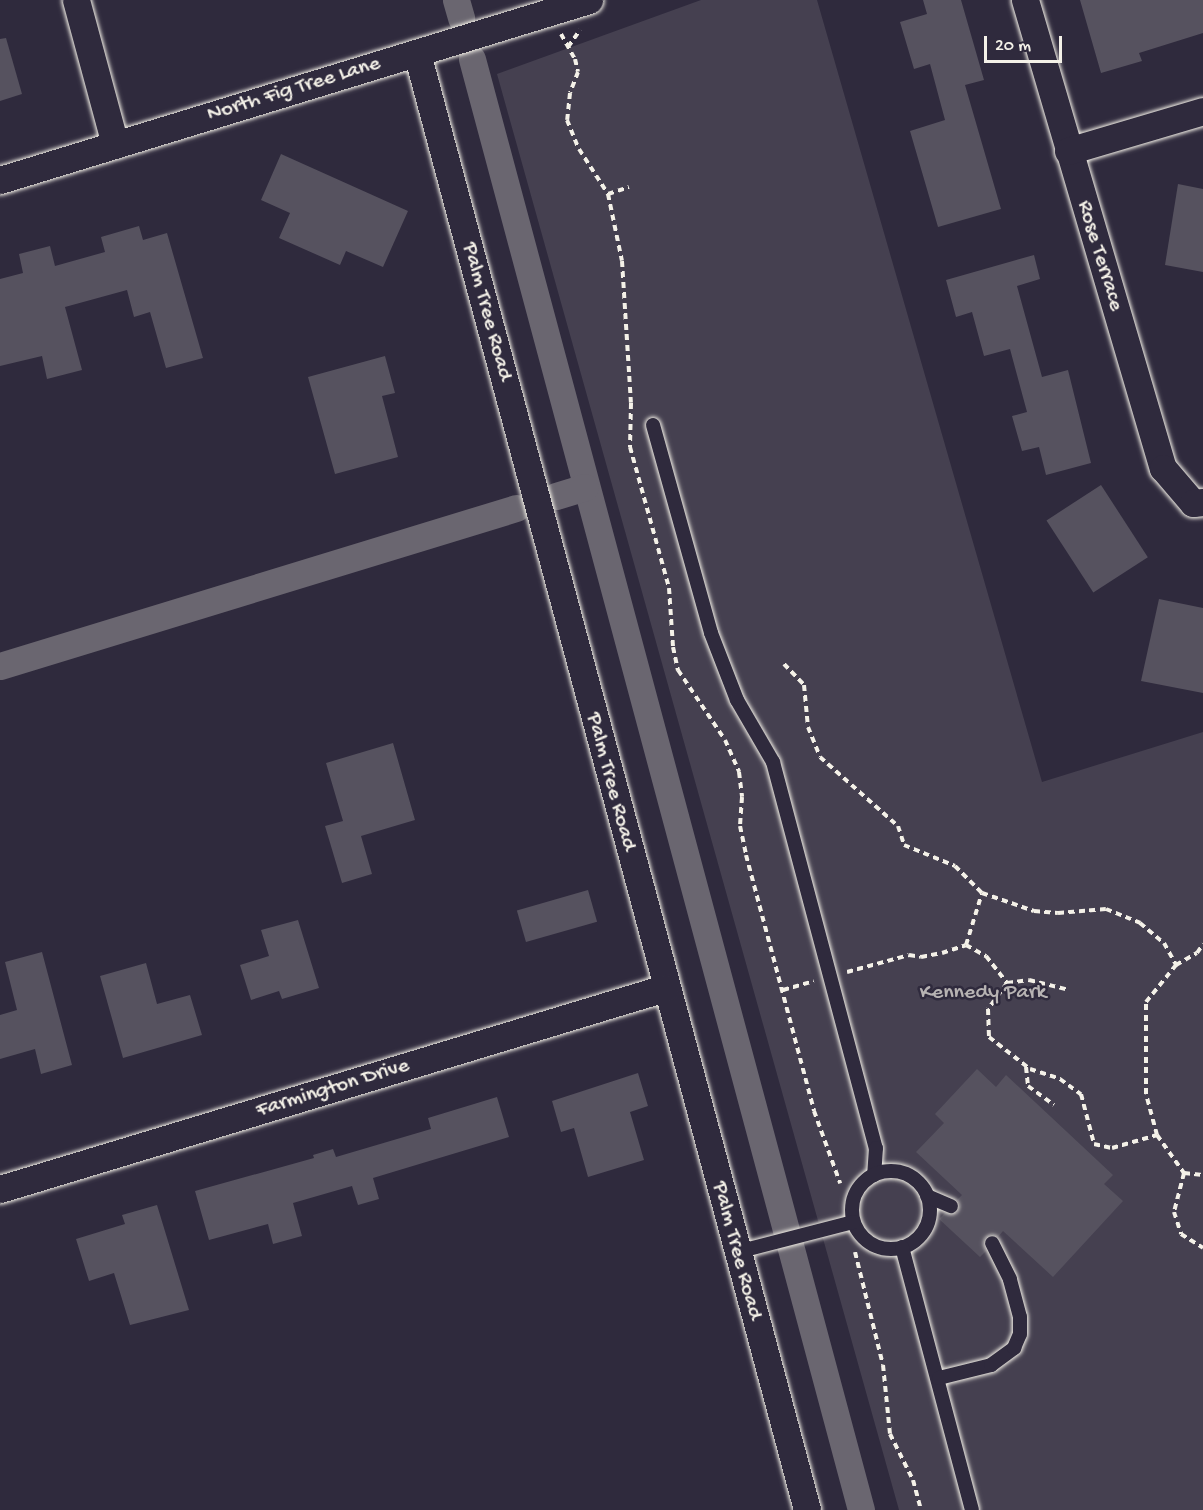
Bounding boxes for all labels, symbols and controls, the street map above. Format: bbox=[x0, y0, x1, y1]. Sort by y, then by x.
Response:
scale bar bbox=[987, 24, 1065, 62]
text: 20 m bbox=[995, 36, 1031, 57]
street label: North Fig Tree Lane bbox=[204, 51, 384, 129]
street label: Rose Terrace bbox=[1070, 198, 1128, 314]
street label: Palm Tree Road bbox=[455, 240, 517, 384]
street label: Palm Tree Road bbox=[579, 710, 641, 854]
park label: Kennedy Park bbox=[920, 981, 1046, 1007]
street label: Farmington Drive bbox=[253, 1053, 413, 1125]
street label: Palm Tree Road bbox=[705, 1179, 767, 1323]

